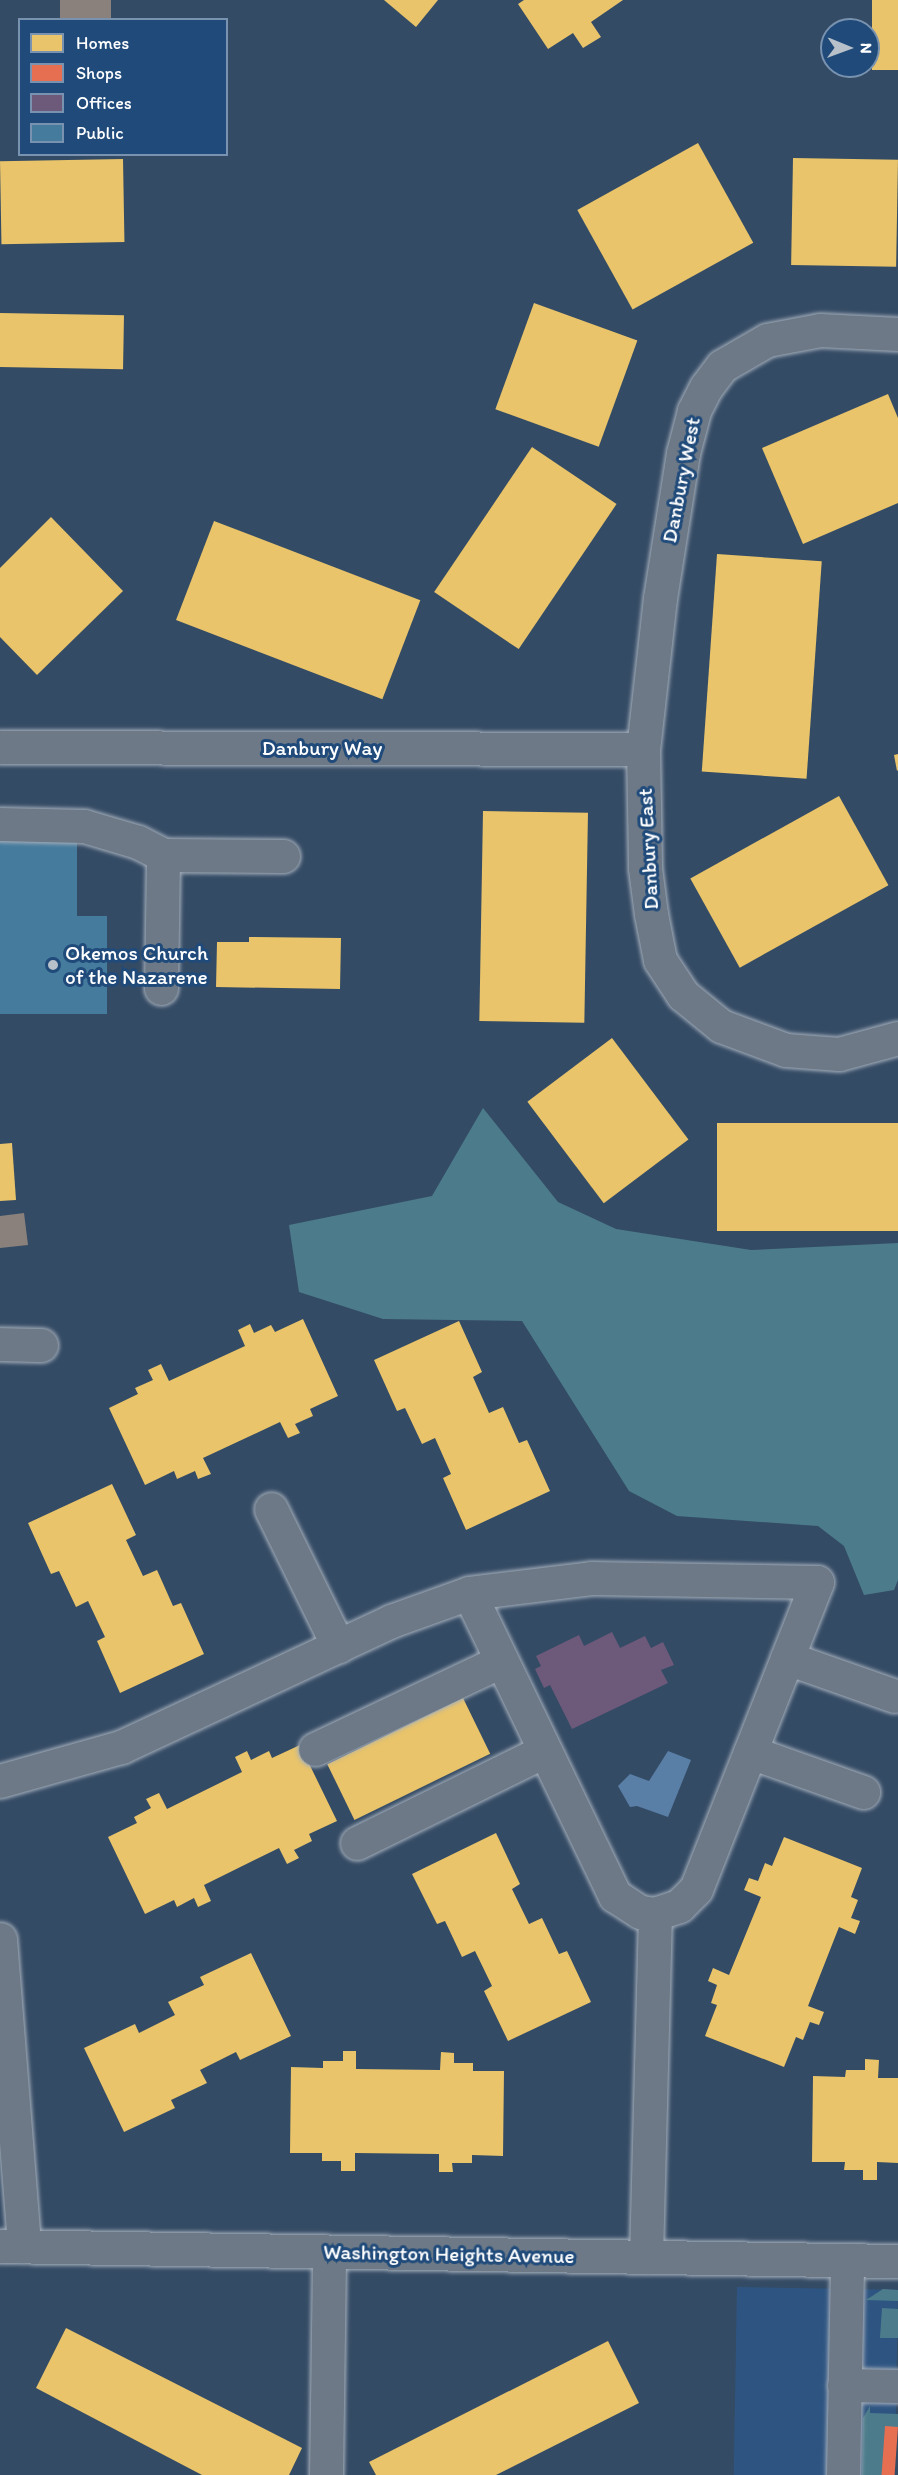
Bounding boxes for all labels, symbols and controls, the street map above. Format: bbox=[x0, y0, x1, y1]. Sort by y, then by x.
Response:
legend bbox=[18, 18, 228, 156]
north arrow bbox=[820, 18, 880, 78]
text: Homes bbox=[76, 32, 129, 54]
text: N bbox=[857, 43, 876, 54]
text: Shops bbox=[76, 62, 122, 84]
text: Offices bbox=[76, 92, 132, 114]
text: Public bbox=[76, 122, 124, 144]
street label: Danbury West bbox=[657, 416, 705, 544]
street label: Danbury Way bbox=[262, 735, 382, 761]
street label: Danbury East bbox=[632, 788, 664, 910]
place label: Okemos Church of the Nazarene bbox=[65, 940, 208, 990]
marker: Okemos Church of the Nazarene bbox=[46, 958, 60, 972]
street label: Washington Heights Avenue bbox=[324, 2239, 574, 2269]

